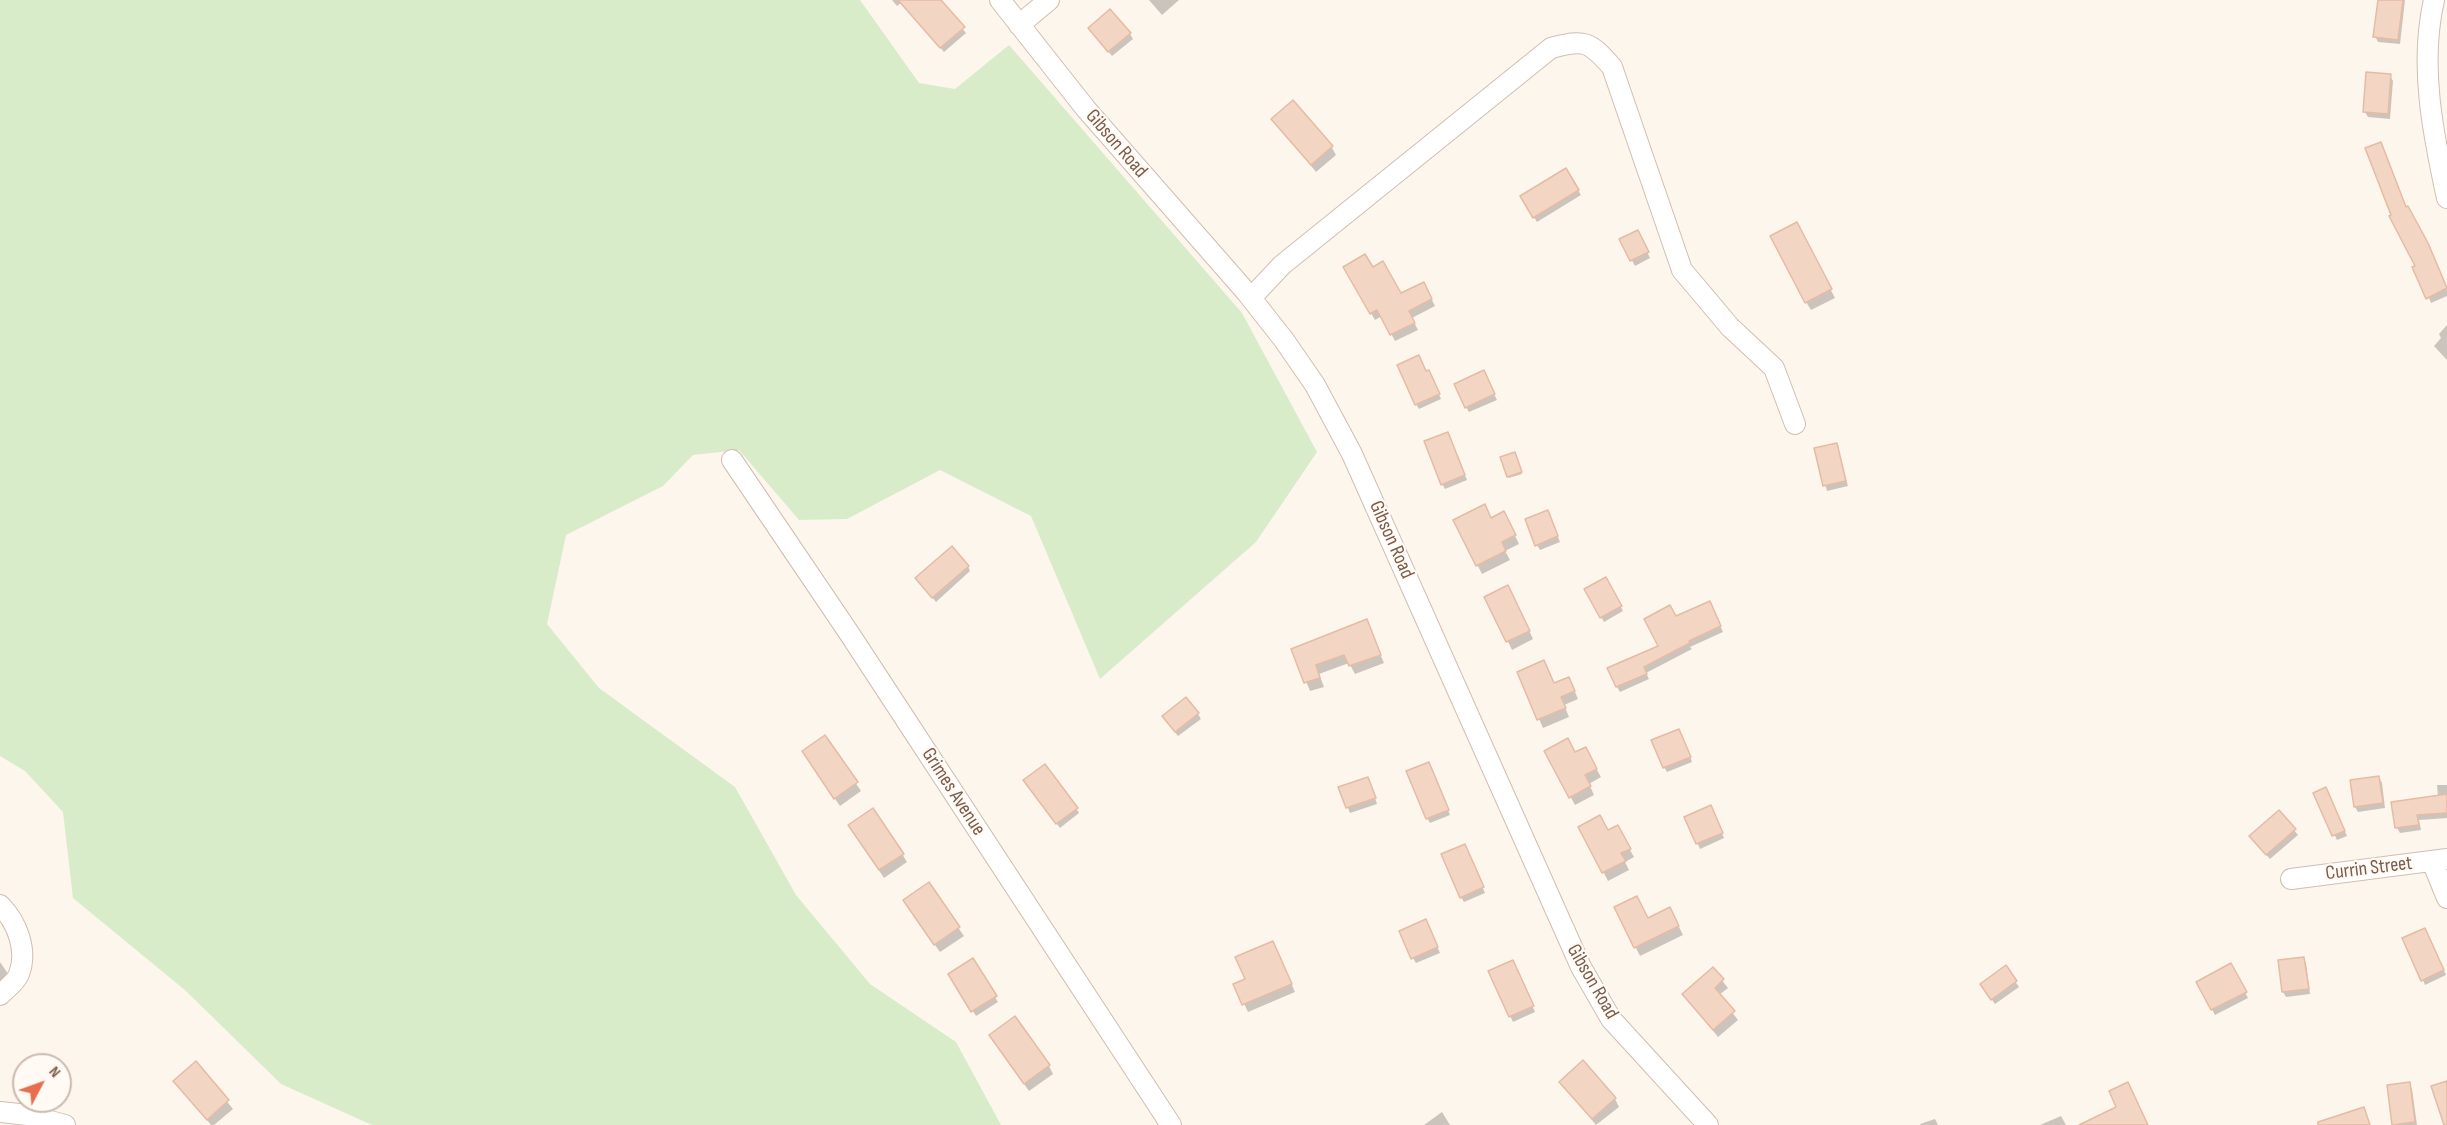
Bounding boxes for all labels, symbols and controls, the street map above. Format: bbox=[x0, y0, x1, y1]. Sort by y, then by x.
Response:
street label: Gibson Road bbox=[1080, 105, 1152, 183]
street label: Gibson Road bbox=[1363, 497, 1419, 583]
street label: Grimes Avenue bbox=[916, 744, 990, 840]
street label: Currin Street bbox=[2324, 852, 2414, 886]
street label: Gibson Road bbox=[1561, 940, 1623, 1024]
north arrow bbox=[12, 1053, 72, 1113]
text: N bbox=[44, 1063, 64, 1082]

